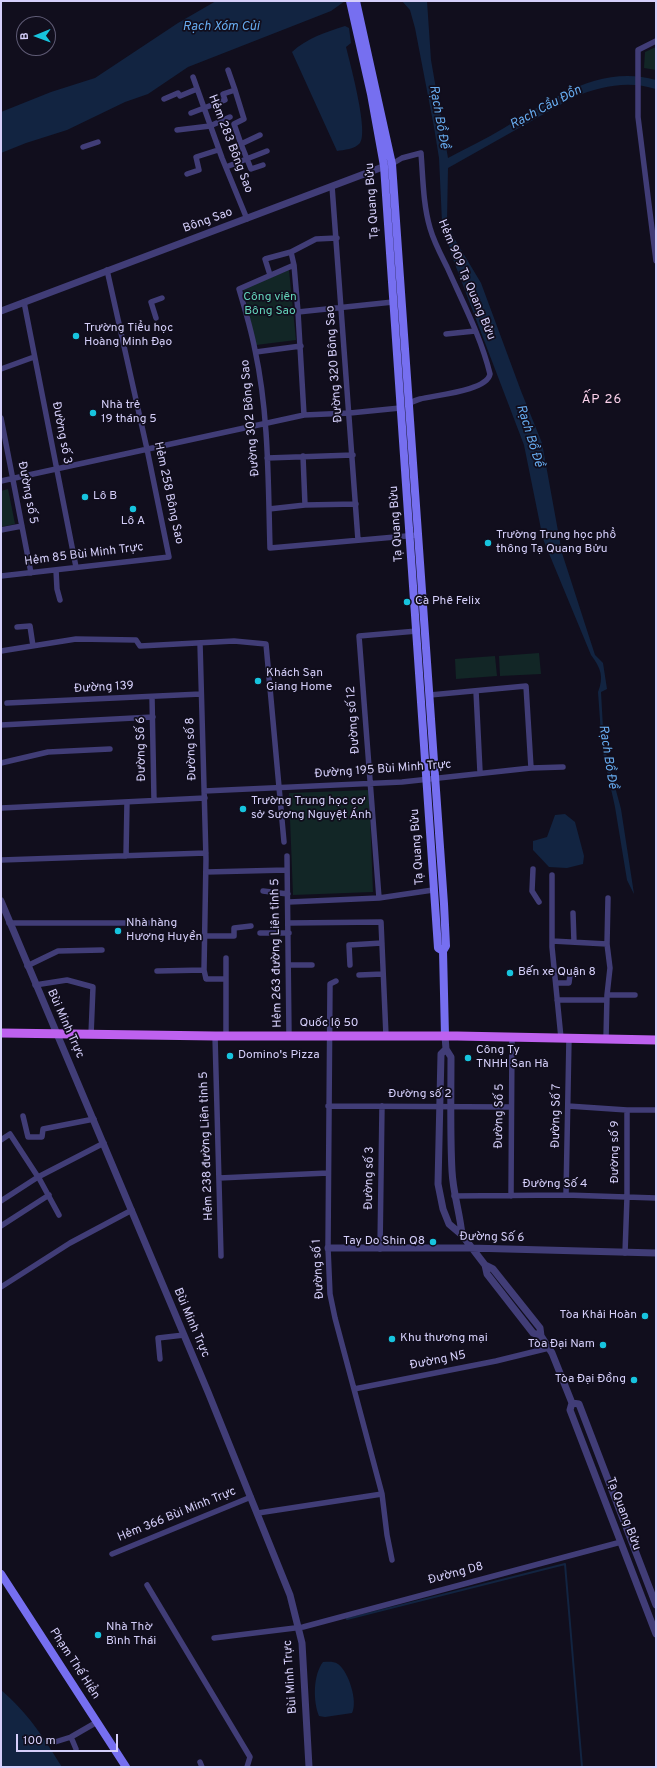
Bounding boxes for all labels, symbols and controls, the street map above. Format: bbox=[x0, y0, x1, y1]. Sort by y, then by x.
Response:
north arrow bbox=[16, 16, 56, 56]
water label: Rạch Xóm Củi bbox=[183, 19, 259, 35]
text: B bbox=[18, 32, 32, 40]
water label: Rạch Cầu Đồn bbox=[508, 83, 584, 133]
water label: Rạch Bồ Đề bbox=[425, 84, 451, 150]
street label: Hẻm 283 Bông Sao bbox=[205, 93, 255, 195]
street label: Tạ Quang Bửu bbox=[363, 162, 383, 240]
street label: Bông Sao bbox=[181, 205, 235, 237]
street label: Hẻm 909 Tạ Quang Bửu bbox=[434, 218, 498, 342]
park label: Công viên Bông Sao bbox=[243, 291, 297, 319]
street label: Đường 320 Bông Sao bbox=[324, 305, 346, 423]
place label: Trường Tiểu học Hoàng Minh Đạo bbox=[84, 322, 173, 350]
marker: Trường Tiểu học Hoàng Minh Đạo bbox=[71, 331, 81, 341]
street label: Đường 302 Bông Sao bbox=[239, 359, 263, 477]
district label: ẤP 26 bbox=[582, 392, 622, 408]
place label: Nhà trẻ 19 tháng 5 bbox=[101, 399, 157, 427]
street label: Đường số 3 bbox=[48, 401, 74, 465]
water label: Rạch Bồ Đề bbox=[512, 403, 546, 469]
marker: Nhà trẻ 19 tháng 5 bbox=[88, 408, 98, 418]
street label: Hẻm 258 Bông Sao bbox=[150, 440, 186, 546]
street label: Đường số 5 bbox=[14, 460, 40, 526]
street label: Tạ Quang Bửu bbox=[387, 485, 407, 563]
place label: Lô B bbox=[93, 490, 117, 504]
marker: Lô B bbox=[80, 492, 90, 502]
marker: Lô A bbox=[128, 504, 138, 514]
place label: Lô A bbox=[121, 515, 145, 529]
place label: Trường Trung học phổ thông Tạ Quang Bửu bbox=[496, 529, 616, 557]
marker: Trường Trung học phổ thông Tạ Quang Bửu bbox=[483, 538, 493, 548]
street label: Hẻm 85 Bùi Minh Trực bbox=[24, 541, 144, 569]
place label: Cà Phê Felix bbox=[415, 595, 480, 609]
marker: Cà Phê Felix bbox=[402, 597, 412, 607]
place label: Khách Sạn Giang Home bbox=[266, 667, 332, 695]
marker: Khách Sạn Giang Home bbox=[253, 676, 263, 686]
street label: Đường 139 bbox=[74, 679, 134, 697]
street label: Đường số 12 bbox=[344, 686, 364, 754]
street label: Đường Số 6 bbox=[134, 716, 150, 782]
street label: Đường số 8 bbox=[184, 717, 200, 781]
water label: Rạch Bồ Đề bbox=[594, 724, 620, 790]
street label: Đường 195 Bùi Minh Trực bbox=[314, 758, 452, 782]
place label: Trường Trung học cơ sở Sương Nguyệt Ánh bbox=[251, 795, 371, 823]
marker: Trường Trung học cơ sở Sương Nguyệt Ánh bbox=[238, 804, 248, 814]
street label: Tạ Quang Bửu bbox=[408, 808, 428, 886]
street label: Hẻm 263 đường Liên tỉnh 5 bbox=[268, 878, 286, 1028]
place label: Nhà hàng Hương Huyền bbox=[126, 917, 202, 945]
marker: Nhà hàng Hương Huyền bbox=[113, 926, 123, 936]
place label: Bến xe Quận 8 bbox=[518, 966, 596, 980]
marker: Bến xe Quận 8 bbox=[505, 968, 515, 978]
street label: Bùi Minh Trực bbox=[43, 987, 87, 1061]
street label: Quốc lộ 50 bbox=[299, 1017, 359, 1031]
place label: Công Ty TNHH San Hà bbox=[476, 1044, 549, 1072]
place label: Domino's Pizza bbox=[238, 1049, 320, 1063]
marker: Domino's Pizza bbox=[225, 1051, 235, 1061]
marker: Công Ty TNHH San Hà bbox=[463, 1053, 473, 1063]
street label: Hẻm 238 đường Liên tỉnh 5 bbox=[197, 1071, 217, 1221]
street label: Đường Số 5 bbox=[492, 1083, 508, 1149]
street label: Đường Số 7 bbox=[549, 1084, 565, 1148]
street label: Đường số 2 bbox=[388, 1088, 452, 1102]
street label: Đường số 9 bbox=[609, 1120, 623, 1184]
street label: Đường số 3 bbox=[362, 1146, 378, 1210]
street label: Đường Số 4 bbox=[522, 1178, 588, 1192]
street label: Đường Số 6 bbox=[459, 1230, 525, 1246]
place label: Tay Do Shin Q8 bbox=[343, 1235, 425, 1249]
marker: Tay Do Shin Q8 bbox=[428, 1237, 438, 1247]
street label: Đường số 1 bbox=[310, 1238, 328, 1300]
street label: Bùi Minh Trực bbox=[170, 1286, 212, 1360]
place label: Tòa Khải Hoàn bbox=[559, 1309, 637, 1323]
marker: Tòa Khải Hoàn bbox=[640, 1311, 650, 1321]
place label: Khu thương mại bbox=[400, 1332, 488, 1346]
marker: Khu thương mại bbox=[387, 1334, 397, 1344]
place label: Tòa Đại Nam bbox=[528, 1338, 595, 1352]
marker: Tòa Đại Nam bbox=[598, 1340, 608, 1350]
street label: Đường N5 bbox=[409, 1348, 467, 1374]
place label: Tòa Đại Đồng bbox=[555, 1373, 626, 1387]
marker: Tòa Đại Đồng bbox=[629, 1375, 639, 1385]
street label: Tạ Quang Bửu bbox=[603, 1476, 643, 1552]
street label: Hẻm 366 Bùi Minh Trực bbox=[116, 1485, 238, 1545]
street label: Đường D8 bbox=[427, 1560, 485, 1588]
place label: Nhà Thờ Bình Thái bbox=[106, 1621, 156, 1649]
street label: Phạm Thế Hiển bbox=[46, 1626, 102, 1702]
marker: Nhà Thờ Bình Thái bbox=[93, 1630, 103, 1640]
street label: Bùi Minh Trực bbox=[281, 1639, 301, 1715]
scale bar bbox=[18, 1726, 120, 1752]
text: 100 m bbox=[23, 1733, 56, 1749]

